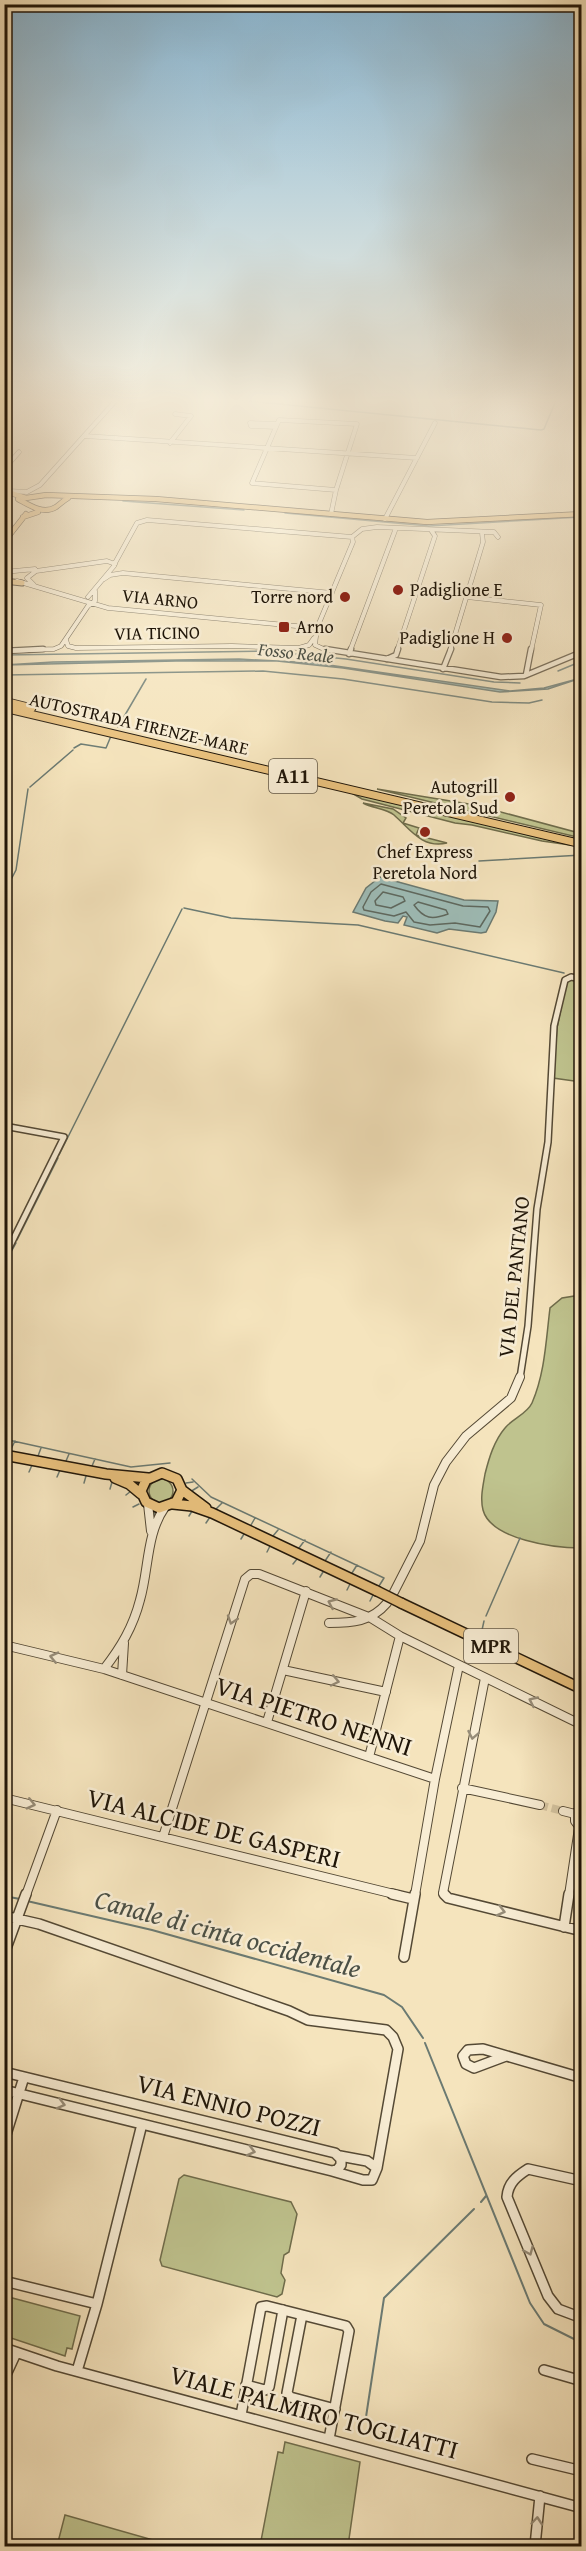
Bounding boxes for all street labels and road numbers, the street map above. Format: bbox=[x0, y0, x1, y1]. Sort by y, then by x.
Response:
street label: VIA ARNO bbox=[121, 581, 199, 616]
street label: VIA TICINO bbox=[114, 618, 200, 647]
street label: AUTOSTRADA FIRENZE-MARE bbox=[27, 685, 251, 762]
road number: A11 bbox=[269, 759, 317, 793]
street label: VIA DEL PANTANO bbox=[490, 1195, 537, 1359]
road number: MPR bbox=[464, 1629, 518, 1663]
street label: VIA PIETRO NENNI bbox=[211, 1665, 418, 1766]
street label: VIA ALCIDE DE GASPERI bbox=[83, 1777, 345, 1878]
street label: VIA ENNIO POZZI bbox=[133, 2063, 325, 2146]
street label: VIALE PALMIRO TOGLIATTI bbox=[166, 2354, 463, 2469]

